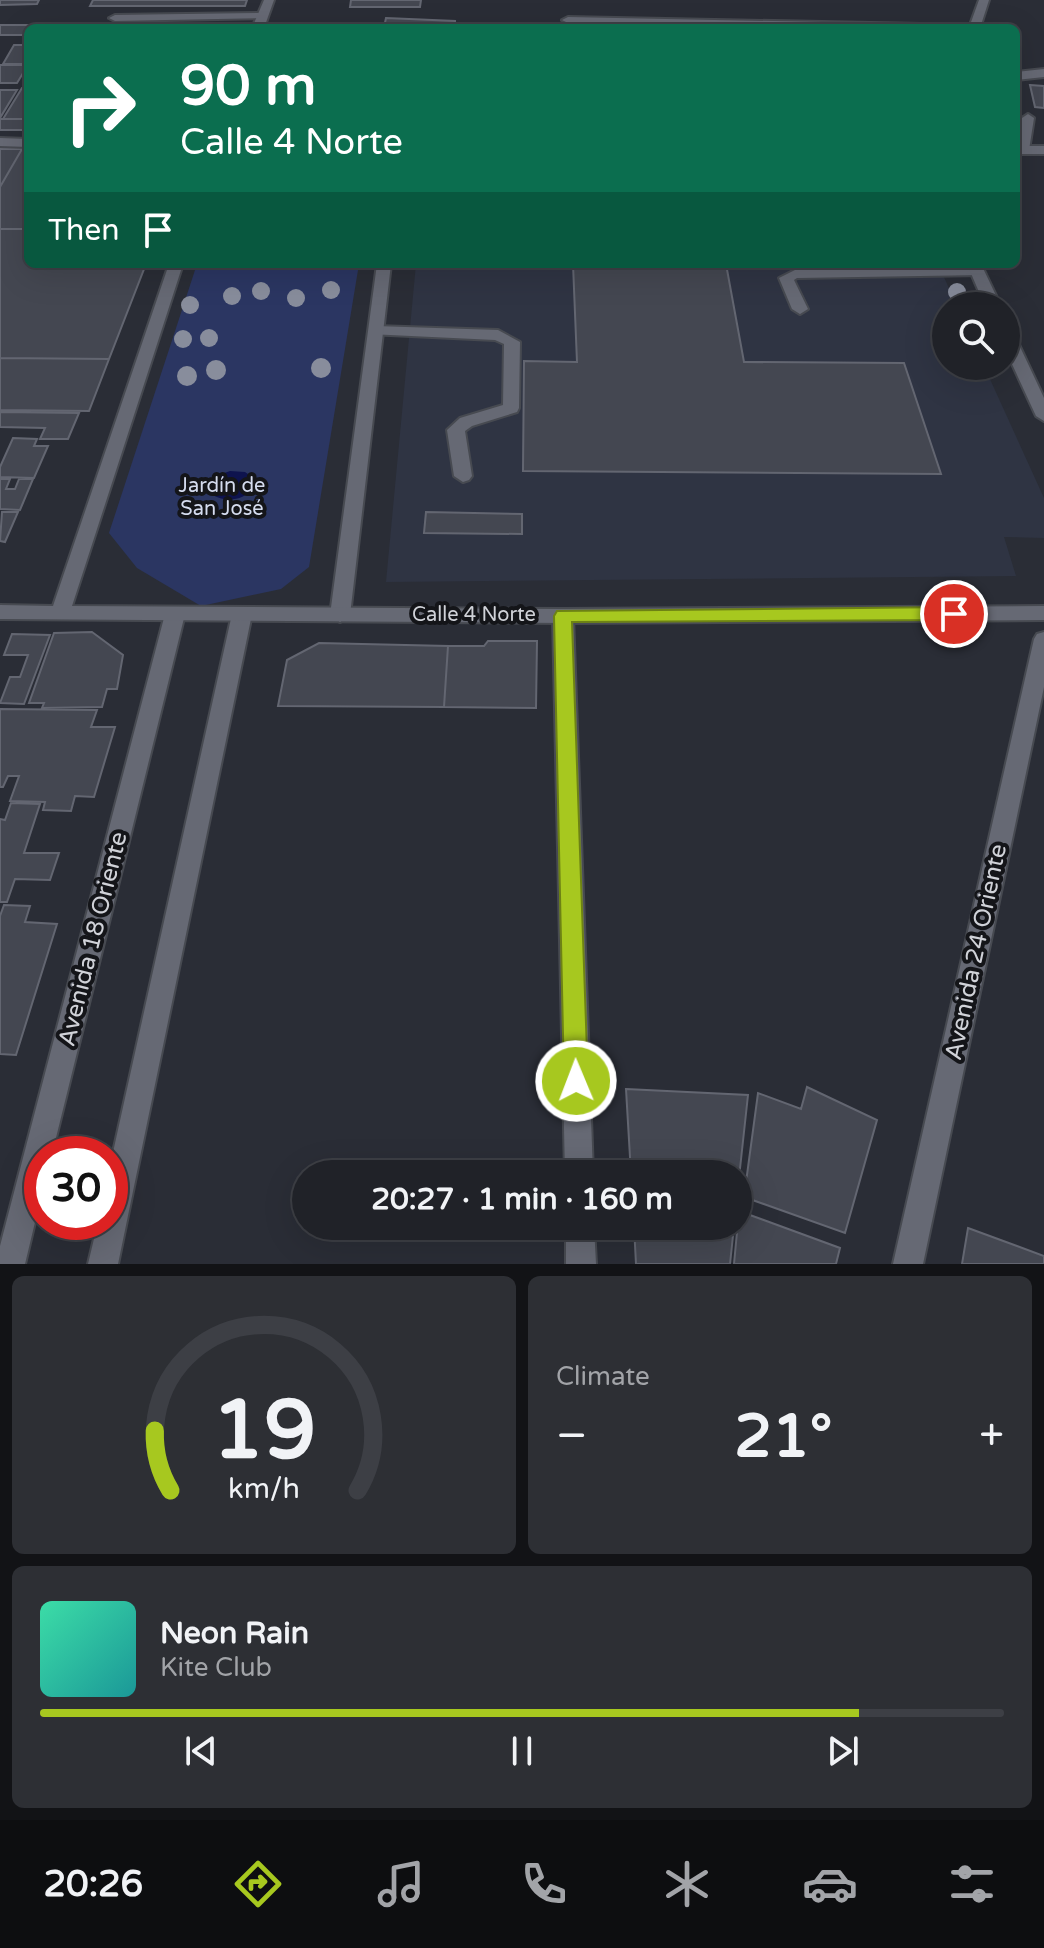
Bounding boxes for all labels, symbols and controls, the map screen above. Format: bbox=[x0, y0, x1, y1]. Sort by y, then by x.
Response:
text: 90 m bbox=[180, 53, 316, 120]
icon: right bbox=[48, 56, 152, 160]
text: Calle 4 Norte bbox=[180, 121, 403, 164]
icon: arrive bbox=[136, 208, 180, 252]
text: Then bbox=[48, 212, 120, 249]
map controls bbox=[932, 292, 1020, 380]
button: search bbox=[932, 292, 1020, 380]
park label: Jardín de San José bbox=[179, 474, 265, 521]
pin bbox=[920, 580, 988, 648]
icon: arrive bbox=[932, 592, 976, 636]
street label: Calle 4 Norte bbox=[412, 603, 536, 627]
street label: Avenida 18 Oriente bbox=[52, 829, 134, 1049]
street label: Avenida 24 Oriente bbox=[939, 841, 1013, 1063]
position arrow bbox=[534, 1039, 618, 1123]
speed limit sign: 30 bbox=[24, 1136, 128, 1240]
text: 20:27 · 1 min · 160 m bbox=[371, 1181, 673, 1218]
text: Climate bbox=[556, 1361, 650, 1392]
text: 19 bbox=[212, 1381, 316, 1481]
text: 21° bbox=[734, 1401, 832, 1473]
text: − bbox=[556, 1410, 587, 1463]
text: + bbox=[979, 1410, 1004, 1463]
text: km/h bbox=[228, 1472, 300, 1506]
text: Neon Rain bbox=[160, 1615, 309, 1652]
text: Kite Club bbox=[160, 1652, 272, 1683]
icon: previous bbox=[179, 1729, 223, 1773]
icon: pause bbox=[500, 1729, 544, 1773]
icon: next bbox=[821, 1729, 865, 1773]
icon: directions bbox=[230, 1856, 286, 1912]
icon: music bbox=[373, 1856, 429, 1912]
icon: phone bbox=[516, 1856, 572, 1912]
icon: climate bbox=[659, 1856, 715, 1912]
icon: car bbox=[802, 1856, 858, 1912]
icon: filters bbox=[944, 1856, 1000, 1912]
text: 20:26 bbox=[43, 1863, 143, 1906]

